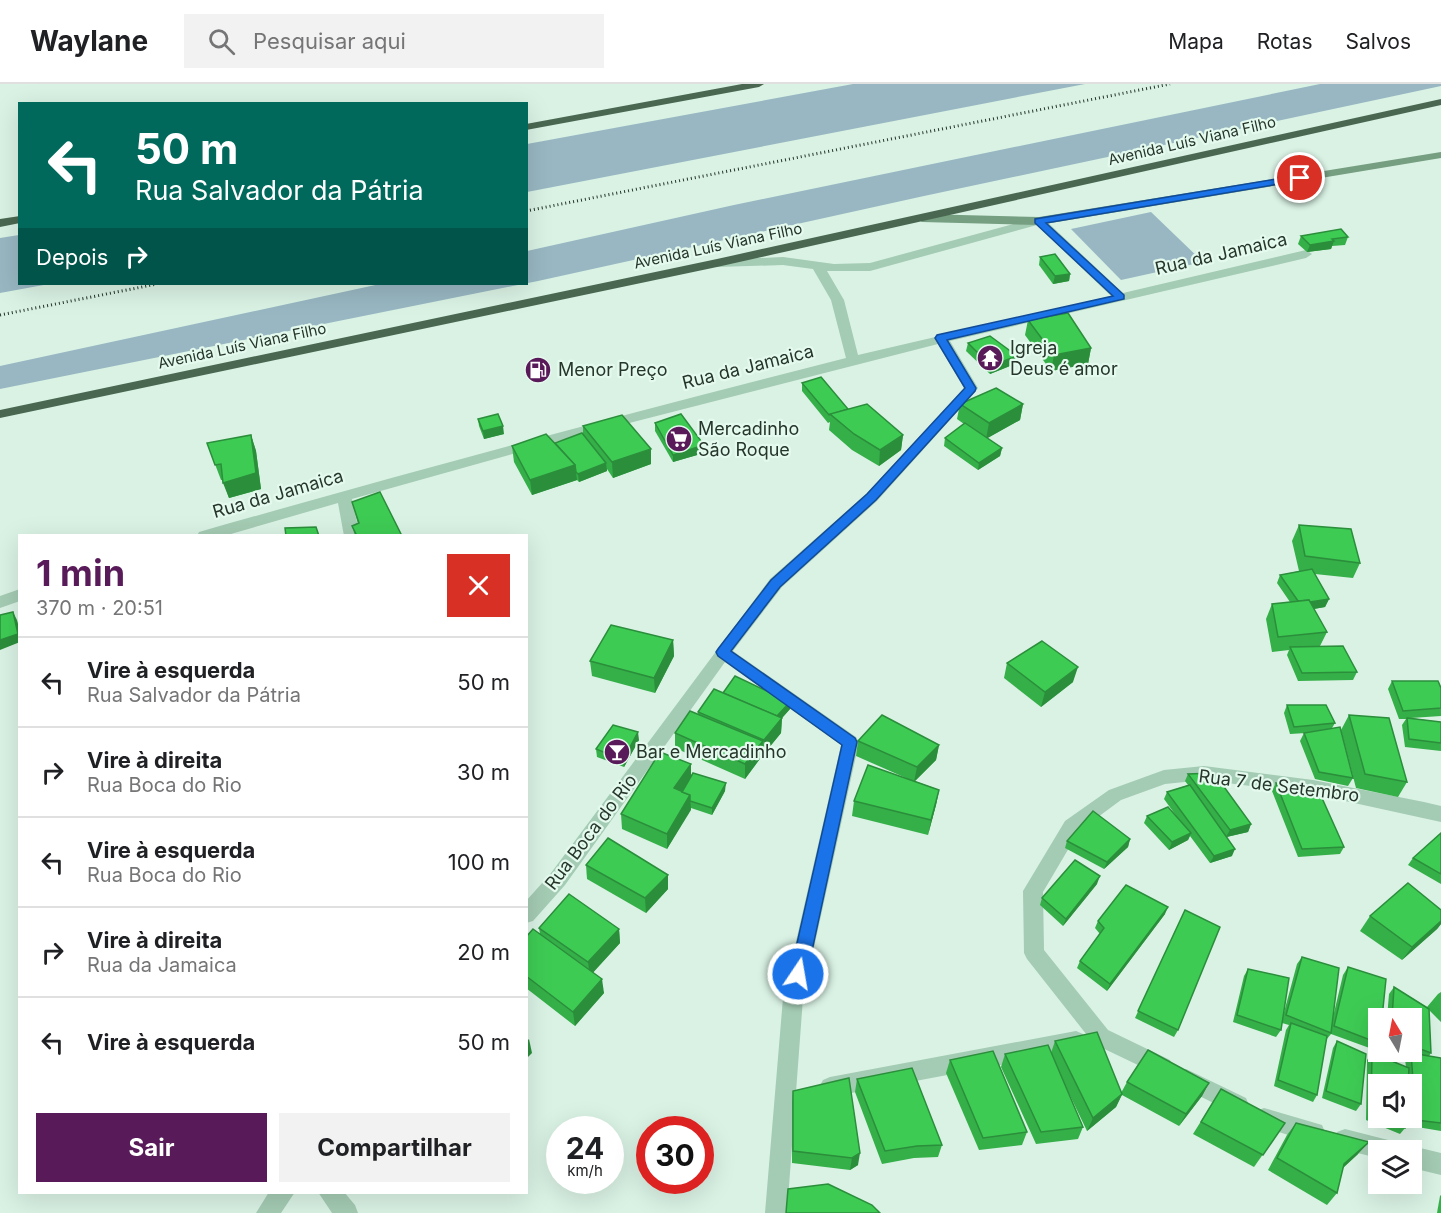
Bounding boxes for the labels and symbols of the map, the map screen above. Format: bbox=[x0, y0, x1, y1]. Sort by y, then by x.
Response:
street label: Avenida Luís Viana Filho bbox=[1106, 112, 1278, 169]
pin bbox=[1274, 152, 1325, 203]
street label: Avenida Luís Viana Filho bbox=[632, 218, 804, 273]
street label: Rua da Jamaica bbox=[1153, 228, 1289, 279]
street label: Avenida Luís Viana Filho bbox=[156, 318, 328, 373]
place label: Igreja Deus é amor bbox=[1010, 337, 1118, 379]
street label: Rua da Jamaica bbox=[680, 340, 816, 393]
temple icon: Igreja Deus é amor bbox=[975, 343, 1005, 373]
fuel station icon: Menor Preço bbox=[523, 355, 553, 385]
place label: Menor Preço bbox=[558, 359, 668, 380]
place label: Mercadinho São Roque bbox=[698, 418, 799, 460]
supermarket icon: Mercadinho São Roque bbox=[664, 424, 694, 454]
street label: Rua da Jamaica bbox=[210, 465, 346, 522]
bar icon: Bar e Mercadinho bbox=[602, 737, 632, 767]
place label: Bar e Mercadinho bbox=[636, 741, 787, 762]
street label: Rua 7 de Setembro bbox=[1198, 765, 1361, 806]
street label: Rua Boca do Rio bbox=[540, 770, 641, 894]
position arrow bbox=[766, 942, 830, 1006]
north arrow bbox=[1368, 1008, 1422, 1062]
speed limit sign: 30 bbox=[636, 1116, 714, 1194]

